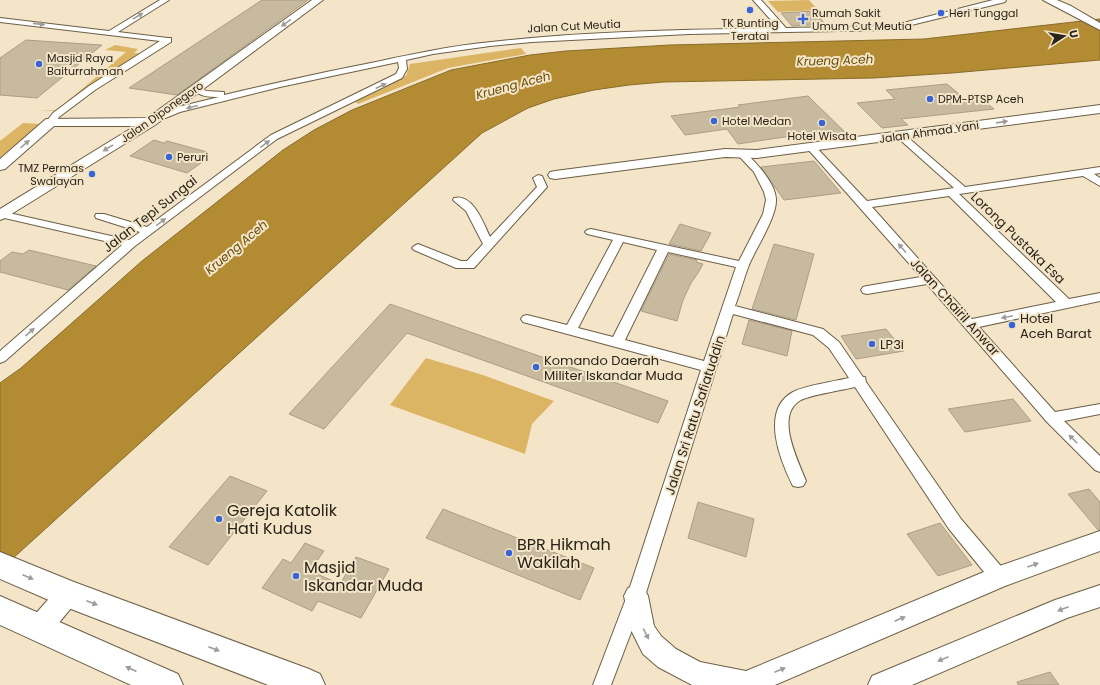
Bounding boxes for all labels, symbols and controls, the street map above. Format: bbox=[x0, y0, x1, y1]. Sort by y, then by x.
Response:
marker: TK Bunting Teratai bbox=[745, 5, 755, 15]
place label: Rumah Sakit Umum Cut Meutia bbox=[812, 5, 912, 34]
place label: Heri Tunggal bbox=[949, 5, 1018, 21]
marker: Heri Tunggal bbox=[936, 8, 946, 18]
one-way arrow bbox=[132, 13, 144, 20]
marker: Rumah Sakit Umum Cut Meutia bbox=[797, 13, 809, 25]
place label: TK Bunting Teratai bbox=[721, 15, 779, 44]
street label: Jalan Cut Meutia bbox=[527, 16, 621, 36]
north arrow bbox=[1044, 16, 1084, 56]
one-way arrow bbox=[281, 19, 291, 27]
one-way arrow bbox=[33, 21, 45, 27]
text: U bbox=[1065, 28, 1082, 40]
place label: Masjid Raya Baiturrahman bbox=[47, 50, 123, 79]
water label: Krueng Aceh bbox=[796, 50, 874, 70]
marker: Masjid Raya Baiturrahman bbox=[34, 59, 44, 69]
water label: Krueng Aceh bbox=[474, 67, 552, 103]
street label: Jalan Diponegoro bbox=[117, 77, 207, 147]
one-way arrow bbox=[375, 83, 387, 89]
place label: DPM-PTSP Aceh bbox=[938, 91, 1024, 107]
marker: DPM-PTSP Aceh bbox=[925, 94, 935, 104]
one-way arrow bbox=[185, 104, 198, 110]
place label: Hotel Medan bbox=[722, 113, 791, 129]
marker: Hotel Medan bbox=[709, 116, 719, 126]
street label: Jalan Ahmad Yani bbox=[878, 117, 980, 147]
marker: Hotel Wisata bbox=[817, 118, 827, 128]
one-way arrow bbox=[996, 119, 1008, 125]
place label: Hotel Wisata bbox=[787, 128, 857, 144]
one-way arrow bbox=[20, 139, 31, 148]
one-way arrow bbox=[260, 140, 270, 148]
one-way arrow bbox=[103, 144, 113, 152]
place label: Peruri bbox=[177, 149, 208, 165]
marker: Peruri bbox=[164, 152, 174, 162]
place label: TMZ Permas Swalayan bbox=[18, 160, 84, 189]
marker: TMZ Permas Swalayan bbox=[87, 169, 97, 179]
street label: Jalan Tepi Sungai bbox=[99, 171, 201, 257]
street label: Lorong Pustaka Esa bbox=[966, 188, 1070, 288]
water label: Krueng Aceh bbox=[201, 216, 271, 278]
one-way arrow bbox=[156, 218, 166, 226]
one-way arrow bbox=[898, 243, 907, 252]
street label: Jalan Chairil Anwar bbox=[906, 254, 1004, 360]
place label: Hotel Aceh Barat bbox=[1020, 309, 1092, 343]
one-way arrow bbox=[1001, 314, 1013, 320]
marker: Hotel Aceh Barat bbox=[1007, 320, 1017, 330]
one-way arrow bbox=[24, 328, 35, 337]
street label: Jalan Sri Ratu Safiatuddin bbox=[660, 333, 730, 497]
place label: LP3i bbox=[880, 335, 904, 354]
marker: LP3i bbox=[867, 339, 877, 349]
place label: Komando Daerah Militer Iskandar Muda bbox=[544, 351, 683, 385]
marker: Komando Daerah Militer Iskandar Muda bbox=[531, 362, 541, 372]
one-way arrow bbox=[1068, 434, 1078, 444]
place label: Gereja Katolik Hati Kudus bbox=[227, 499, 338, 540]
marker: Gereja Katolik Hati Kudus bbox=[214, 514, 224, 524]
place label: BPR Hikmah Wakilah bbox=[517, 533, 611, 574]
marker: BPR Hikmah Wakilah bbox=[504, 548, 514, 558]
place label: Masjid Iskandar Muda bbox=[304, 556, 423, 597]
one-way arrow bbox=[1028, 561, 1040, 567]
marker: Masjid Iskandar Muda bbox=[291, 571, 301, 581]
one-way arrow bbox=[23, 575, 35, 581]
one-way arrow bbox=[87, 601, 99, 607]
one-way arrow bbox=[1057, 607, 1069, 613]
one-way arrow bbox=[894, 616, 906, 622]
one-way arrow bbox=[643, 628, 649, 639]
one-way arrow bbox=[208, 647, 220, 653]
one-way arrow bbox=[937, 655, 949, 662]
one-way arrow bbox=[125, 666, 137, 672]
one-way arrow bbox=[775, 666, 787, 672]

